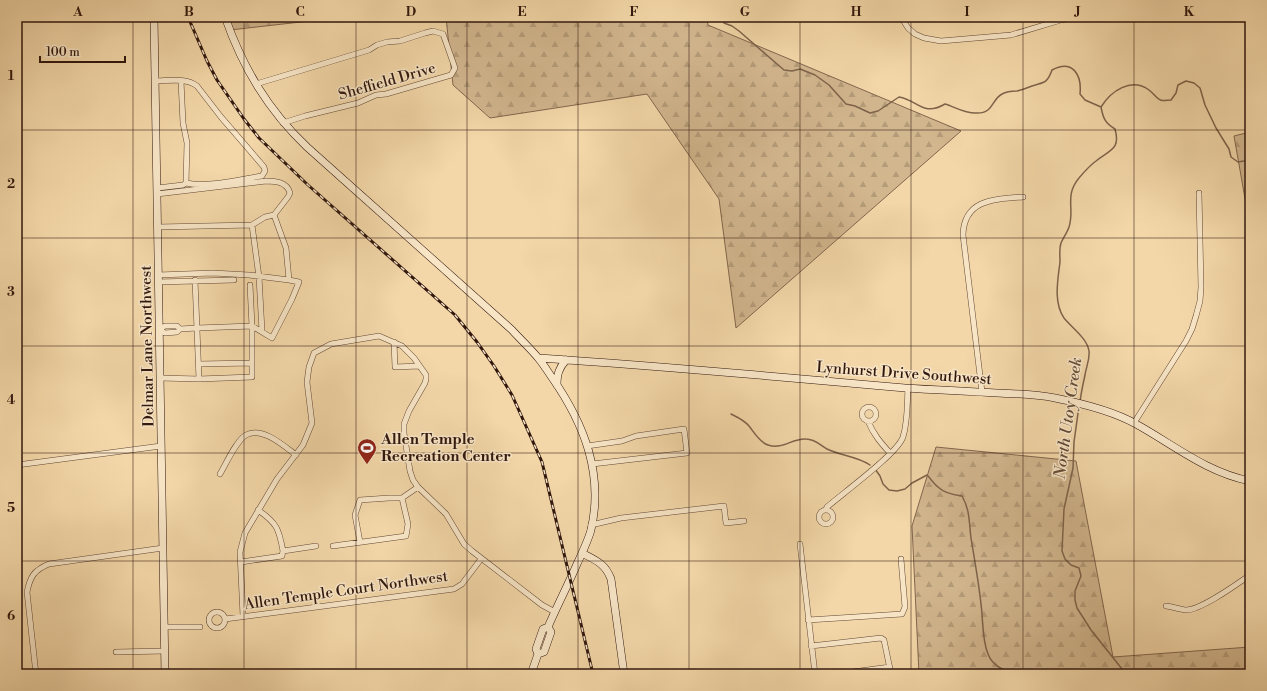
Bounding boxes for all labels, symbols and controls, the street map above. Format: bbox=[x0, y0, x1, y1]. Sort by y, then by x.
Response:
text: A bbox=[72, 4, 83, 20]
text: B bbox=[184, 4, 194, 20]
text: C bbox=[295, 4, 305, 20]
text: D bbox=[406, 4, 416, 20]
text: E bbox=[517, 4, 527, 20]
text: F bbox=[629, 4, 639, 20]
text: G bbox=[740, 4, 751, 20]
text: H bbox=[851, 4, 862, 20]
text: I bbox=[964, 4, 970, 20]
text: J bbox=[1073, 4, 1081, 20]
text: K bbox=[1184, 4, 1195, 20]
scale bar bbox=[40, 38, 125, 64]
text: 100 m bbox=[46, 45, 80, 60]
street label: Sheffield Drive bbox=[336, 59, 438, 104]
text: 1 bbox=[8, 68, 15, 84]
text: 2 bbox=[7, 176, 15, 192]
street label: Delmar Lane Northwest bbox=[137, 264, 158, 427]
text: 3 bbox=[7, 284, 15, 300]
water label: North Utoy Creek bbox=[1049, 356, 1086, 481]
street label: Lynhurst Drive Southwest bbox=[816, 358, 993, 389]
text: 4 bbox=[7, 392, 16, 408]
place label: Allen Temple Recreation Center bbox=[380, 430, 511, 466]
sports icon: Allen Temple Recreation Center bbox=[356, 437, 378, 465]
text: 5 bbox=[7, 500, 15, 516]
street label: Allen Temple Court Northwest bbox=[242, 567, 450, 614]
text: 6 bbox=[7, 608, 15, 624]

